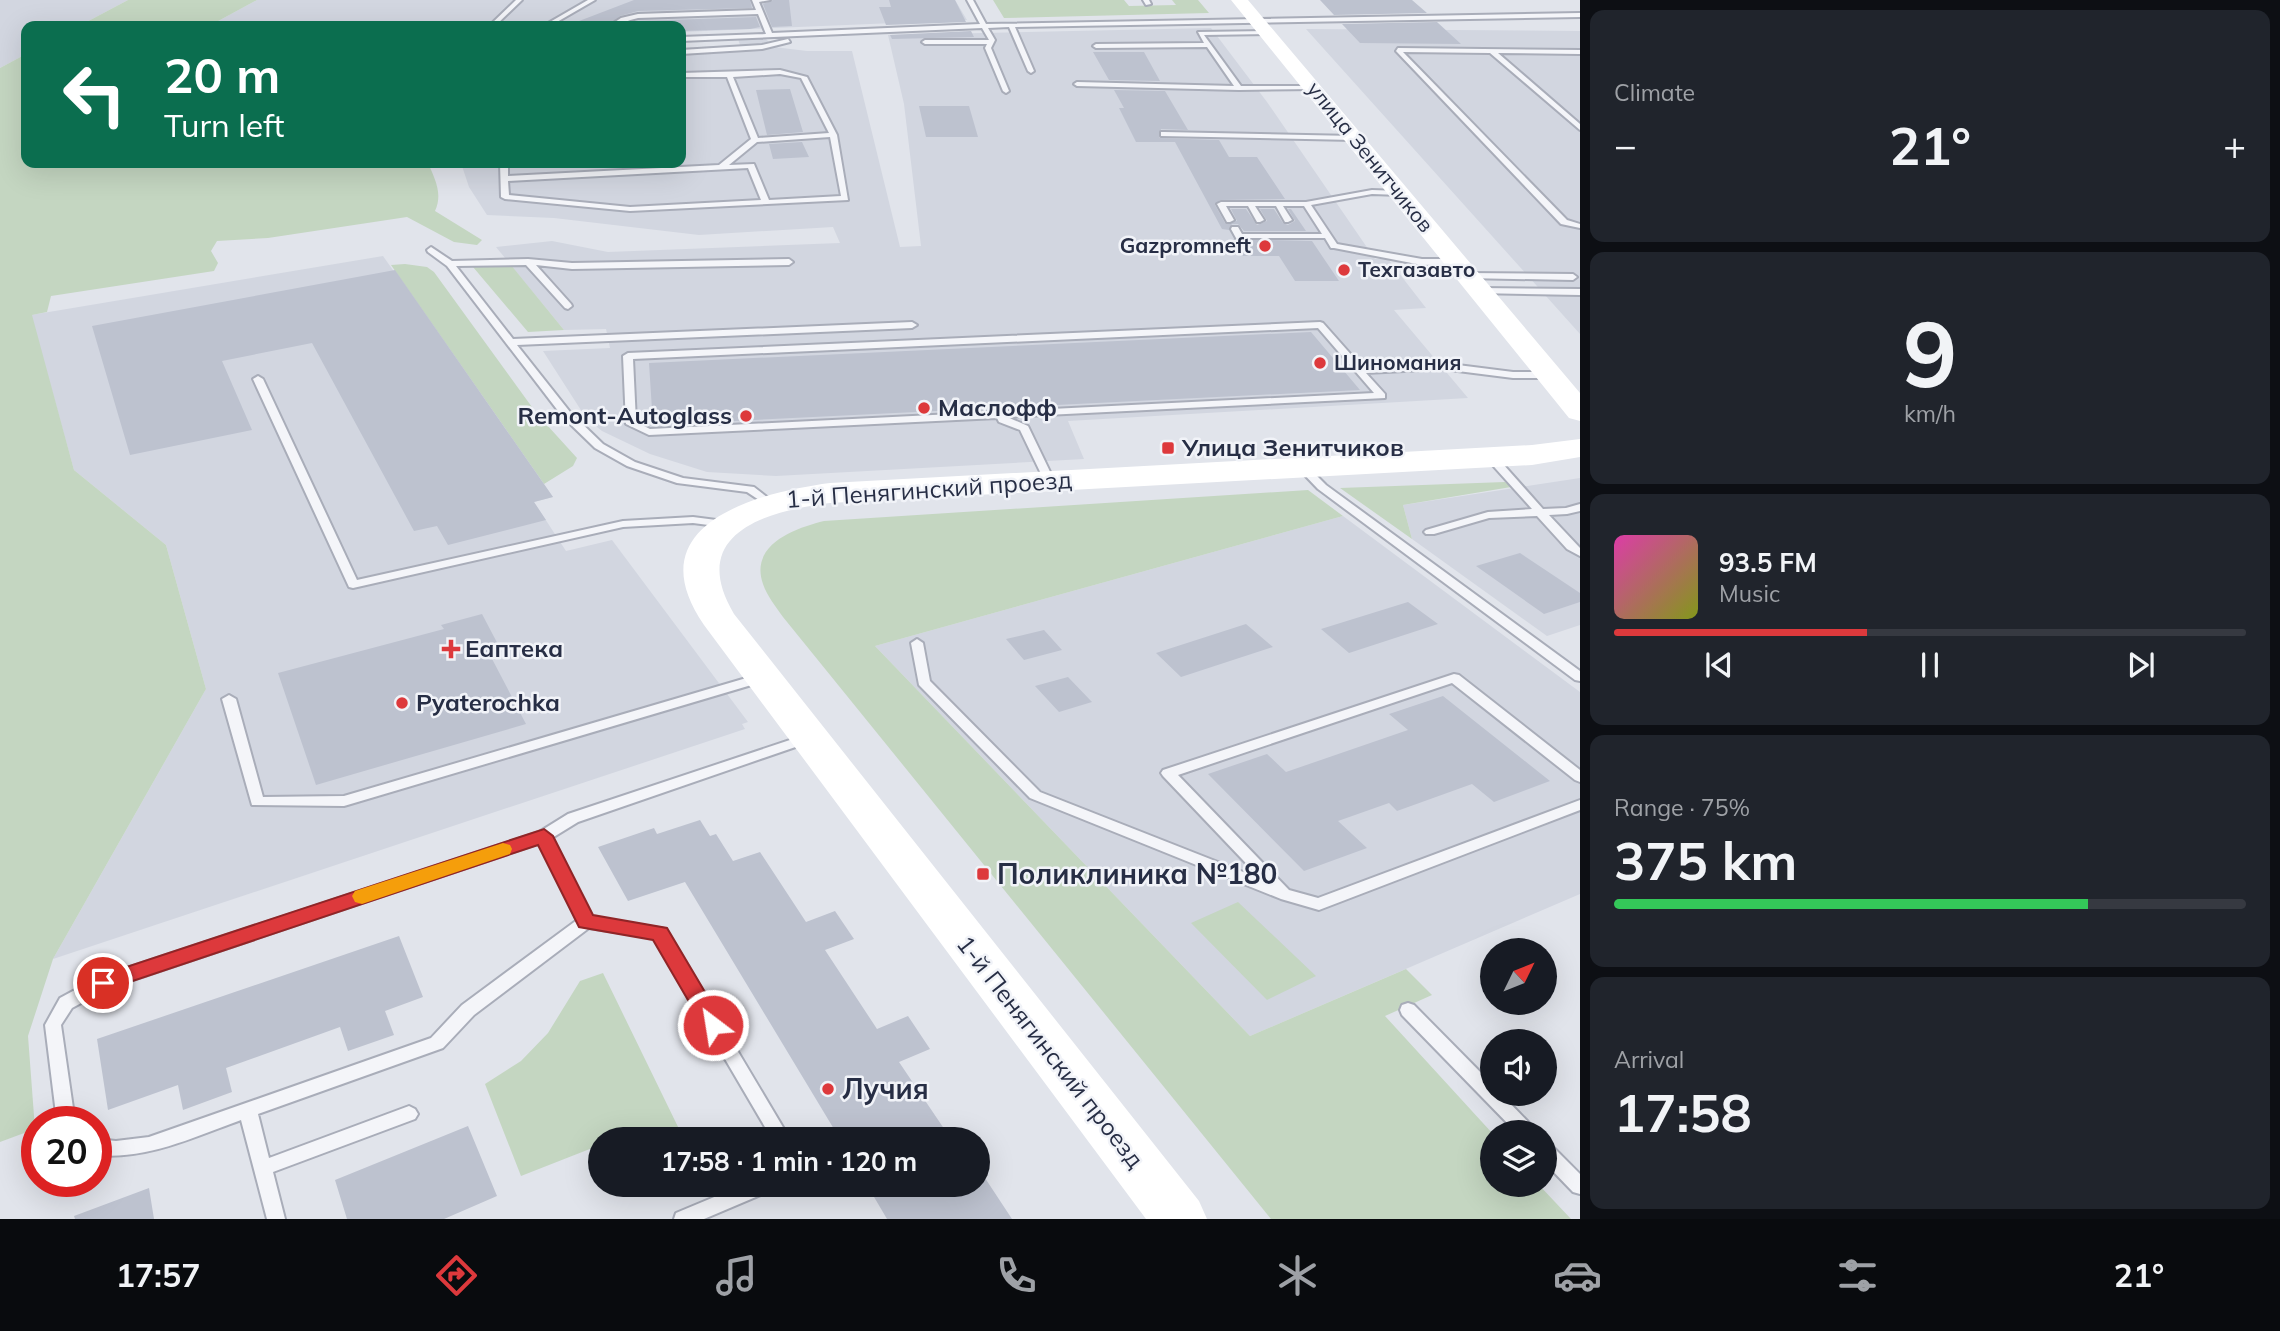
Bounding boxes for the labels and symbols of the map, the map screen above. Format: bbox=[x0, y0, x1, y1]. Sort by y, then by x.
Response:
street label: улица Зенитчиков bbox=[1302, 76, 1439, 237]
place label: Gazpromneft bbox=[1120, 232, 1251, 258]
marker: Gazpromneft bbox=[1257, 238, 1273, 254]
place label: Техгазавто bbox=[1358, 256, 1476, 282]
marker: Техгазавто bbox=[1336, 262, 1352, 278]
place label: Шиномания bbox=[1334, 349, 1462, 375]
marker: Шиномания bbox=[1312, 355, 1328, 371]
place label: Маслофф bbox=[938, 392, 1057, 422]
place label: Remont-Autoglass bbox=[517, 400, 732, 430]
marker: Маслофф bbox=[916, 400, 932, 416]
marker: Remont-Autoglass bbox=[738, 408, 754, 424]
place label: Улица Зенитчиков bbox=[1181, 432, 1404, 462]
marker: Улица Зенитчиков bbox=[1160, 440, 1176, 456]
street label: 1-й Пенягинский проезд bbox=[785, 464, 1073, 514]
place label: Еаптека bbox=[465, 633, 563, 663]
marker: Еаптека bbox=[443, 641, 459, 657]
place label: Pyaterochka bbox=[416, 687, 560, 717]
marker: Pyaterochka bbox=[394, 695, 410, 711]
place label: Поликлиника №180 bbox=[997, 856, 1277, 891]
marker: Поликлиника №180 bbox=[975, 866, 991, 882]
street label: 1-й Пенягинский проезд bbox=[951, 929, 1151, 1174]
north arrow bbox=[1480, 938, 1558, 1015]
pin bbox=[73, 953, 133, 1013]
position arrow bbox=[676, 988, 750, 1062]
place label: Лучия bbox=[842, 1071, 929, 1106]
marker: Лучия bbox=[820, 1081, 836, 1097]
speed limit sign: 20 bbox=[21, 1106, 112, 1197]

